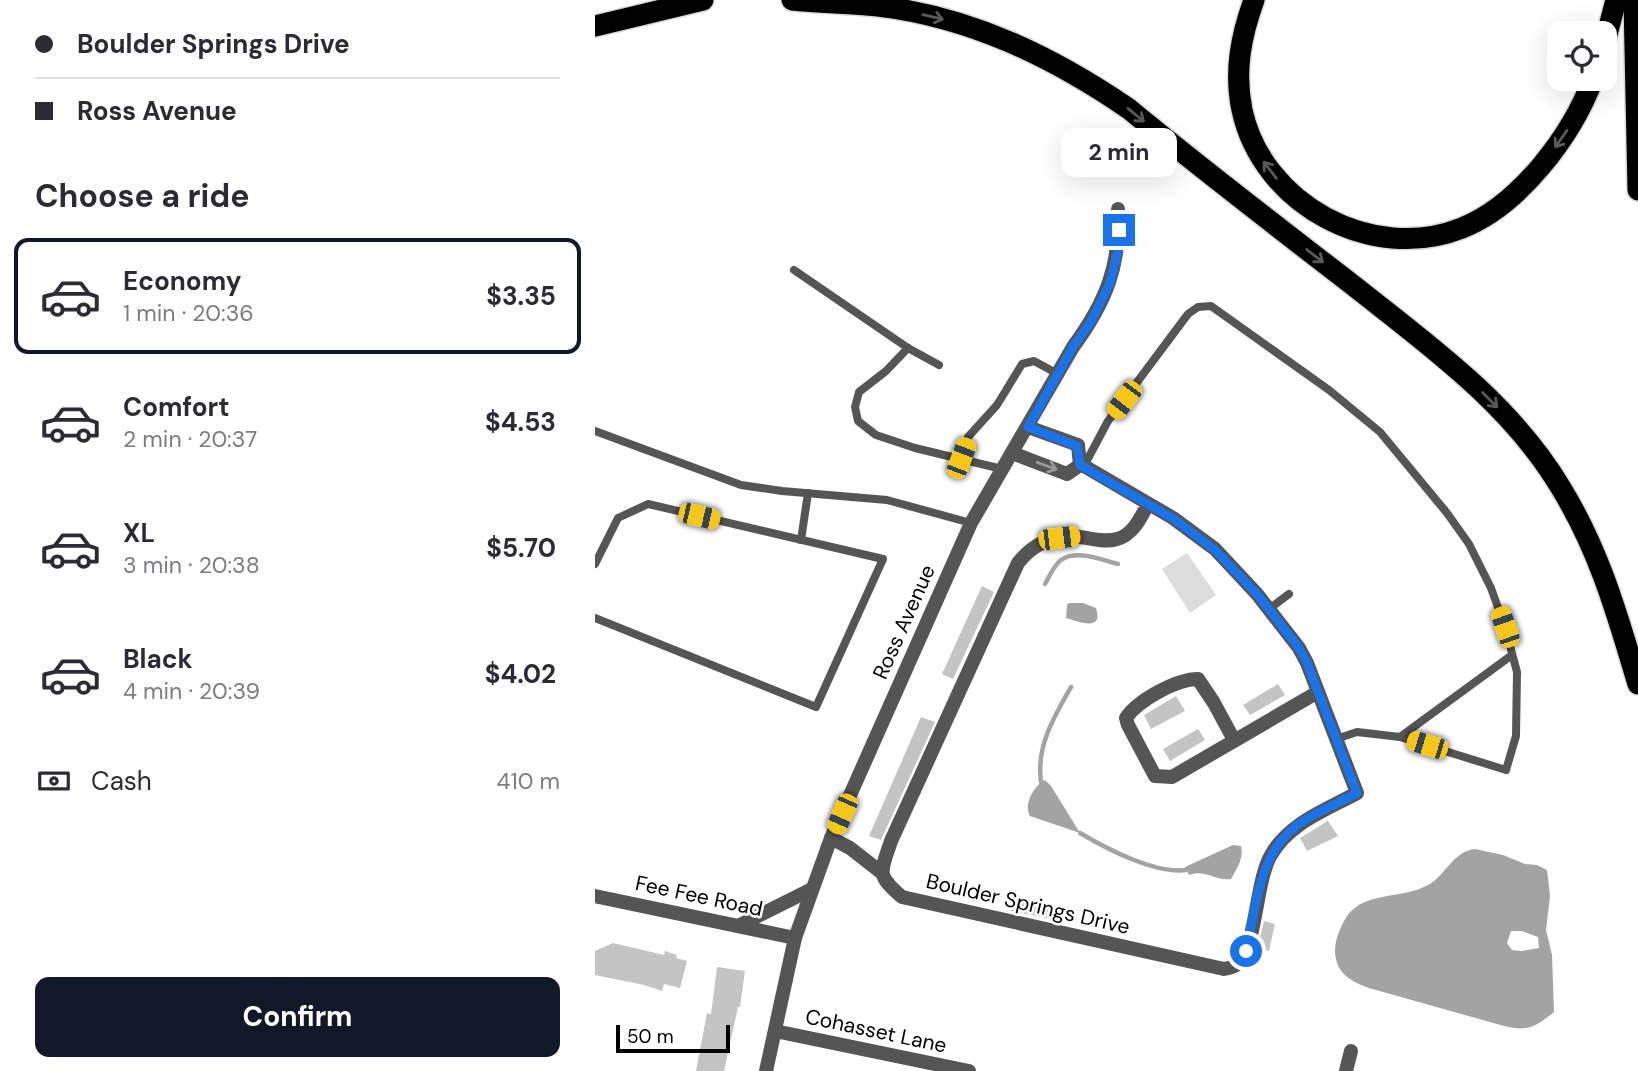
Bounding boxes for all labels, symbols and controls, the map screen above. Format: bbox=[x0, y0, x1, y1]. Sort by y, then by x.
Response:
one-way arrow bbox=[921, 11, 944, 24]
map controls bbox=[1547, 21, 1617, 91]
button: locate bbox=[1547, 21, 1617, 91]
text: Boulder Springs Drive bbox=[77, 27, 350, 61]
text: Ross Avenue bbox=[77, 94, 237, 128]
one-way arrow bbox=[1126, 107, 1144, 123]
callout: 2 min bbox=[1061, 128, 1177, 177]
one-way arrow bbox=[1554, 129, 1568, 148]
text: 2 min bbox=[1089, 137, 1149, 167]
one-way arrow bbox=[1263, 162, 1278, 180]
text: Choose a ride bbox=[35, 175, 250, 217]
route end bbox=[1103, 214, 1135, 246]
one-way arrow bbox=[1305, 248, 1323, 263]
text: Economy bbox=[123, 264, 241, 298]
icon: car bbox=[39, 265, 102, 328]
text: $3.35 bbox=[486, 279, 556, 313]
text: 1 min · 20:36 bbox=[123, 298, 254, 328]
car bbox=[1103, 377, 1146, 423]
text: Comfort bbox=[123, 390, 229, 424]
icon: car bbox=[39, 391, 102, 454]
one-way arrow bbox=[1482, 391, 1499, 408]
text: $4.53 bbox=[485, 405, 556, 439]
text: 2 min · 20:37 bbox=[123, 424, 257, 454]
car bbox=[944, 435, 979, 481]
one-way arrow bbox=[1035, 461, 1057, 474]
car bbox=[677, 501, 722, 531]
text: XL bbox=[123, 516, 155, 550]
icon: car bbox=[39, 517, 102, 580]
car bbox=[1037, 525, 1082, 551]
text: $5.70 bbox=[486, 531, 556, 565]
text: 3 min · 20:38 bbox=[123, 550, 260, 580]
street label: Ross Avenue bbox=[866, 560, 942, 684]
car bbox=[1489, 604, 1522, 650]
text: Black bbox=[123, 642, 193, 676]
icon: car bbox=[39, 643, 102, 706]
text: $4.02 bbox=[485, 657, 556, 691]
text: 4 min · 20:39 bbox=[123, 676, 260, 706]
car bbox=[1404, 729, 1451, 761]
icon: cash bbox=[35, 762, 73, 800]
text: Cash bbox=[91, 764, 152, 798]
text: 410 m bbox=[497, 766, 560, 796]
car bbox=[824, 791, 861, 837]
street label: Boulder Springs Drive bbox=[923, 867, 1133, 941]
street label: Fee Fee Road bbox=[633, 869, 765, 923]
route start bbox=[1230, 935, 1262, 967]
button: Confirm bbox=[35, 977, 560, 1057]
street label: Cohasset Lane bbox=[803, 1002, 949, 1060]
scale bar bbox=[616, 1022, 730, 1054]
text: 50 m bbox=[627, 1024, 674, 1049]

